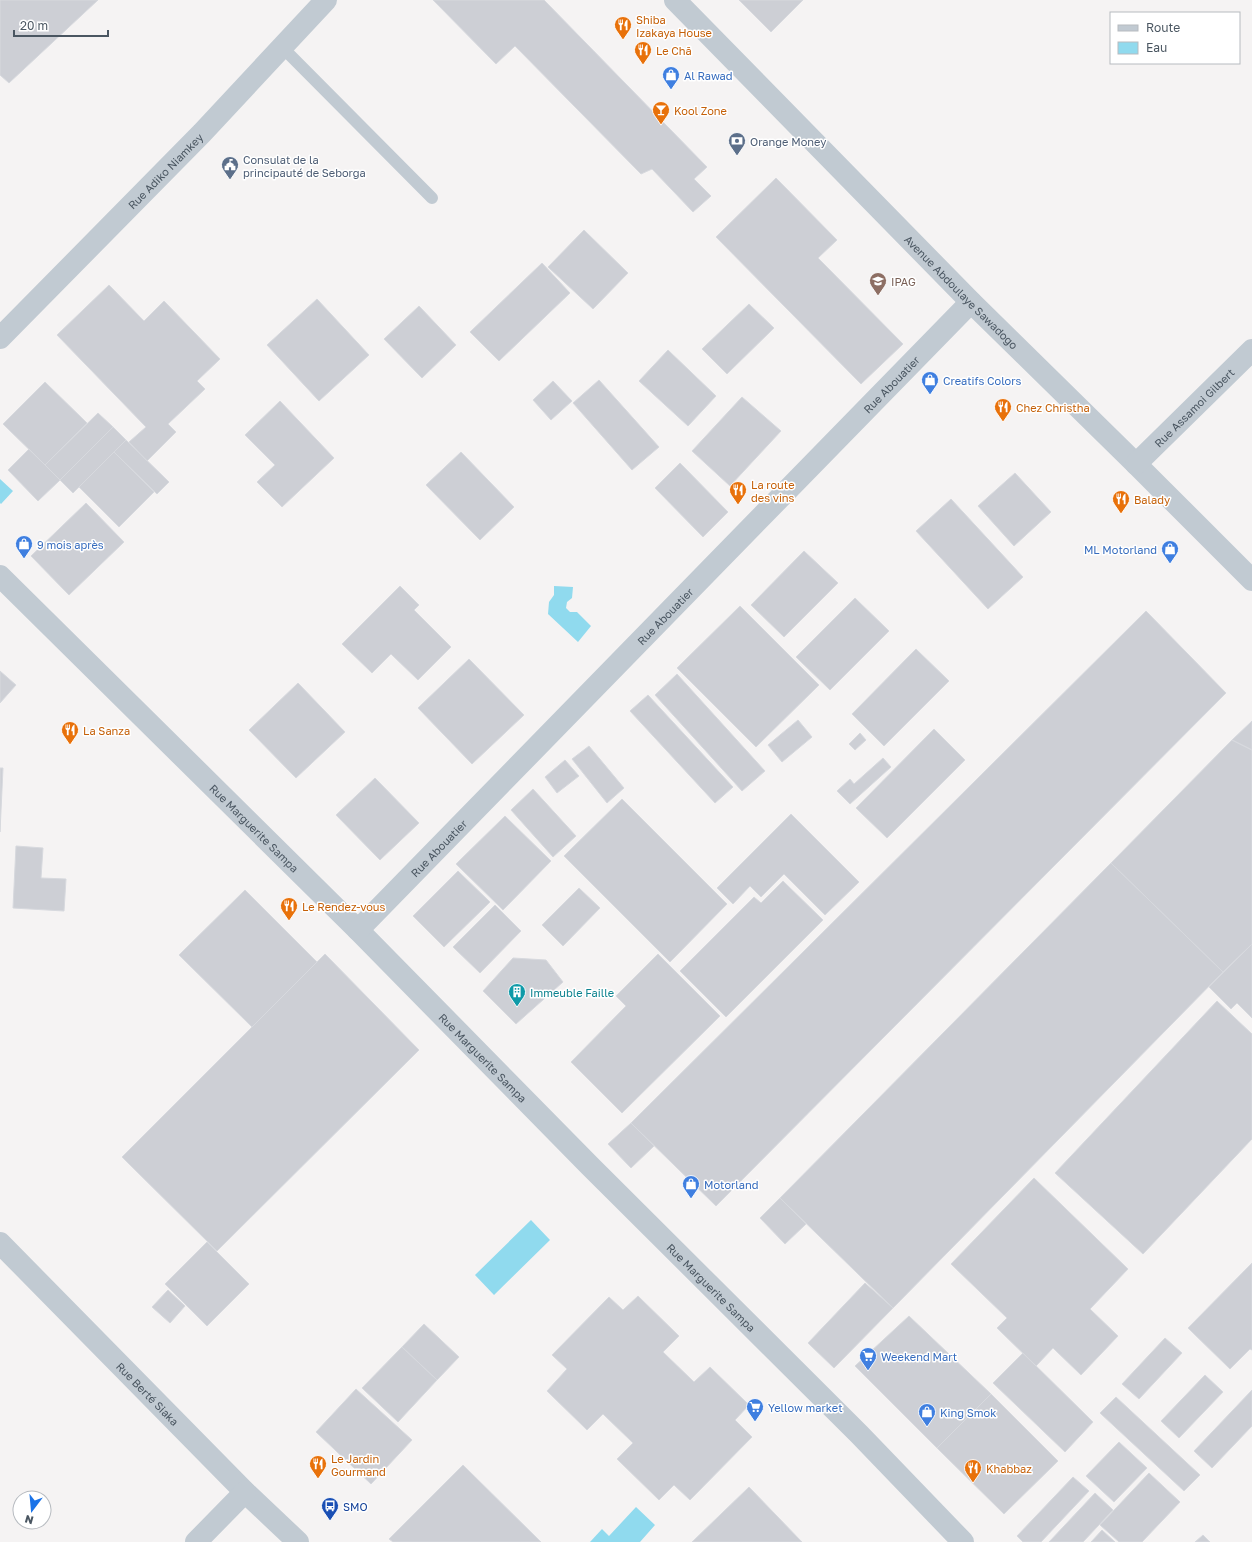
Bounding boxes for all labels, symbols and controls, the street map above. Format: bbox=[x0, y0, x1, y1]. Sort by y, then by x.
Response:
scale bar bbox=[14, 12, 108, 38]
legend bbox=[1110, 12, 1240, 64]
place label: Shiba Izakaya House bbox=[636, 13, 712, 39]
restaurant icon: Shiba Izakaya House bbox=[613, 15, 633, 40]
text: 20 m bbox=[20, 18, 48, 33]
text: Route bbox=[1146, 20, 1180, 35]
restaurant icon: Le Chā bbox=[633, 40, 653, 65]
text: Eau bbox=[1146, 40, 1167, 55]
place label: Le Chā bbox=[656, 44, 692, 57]
shop icon: Al Rawad bbox=[661, 65, 681, 90]
place label: Al Rawad bbox=[684, 69, 733, 82]
bar icon: Kool Zone bbox=[651, 100, 671, 125]
place label: Kool Zone bbox=[674, 104, 727, 117]
street label: Rue Adiko Niamkey bbox=[125, 130, 205, 211]
bank icon: Orange Money bbox=[727, 131, 747, 156]
place label: Orange Money bbox=[750, 135, 826, 148]
place label: Consulat de la principauté de Seborga bbox=[243, 153, 366, 179]
public building icon: Consulat de la principauté de Seborga bbox=[220, 155, 240, 180]
street label: Avenue Abdoulaye Sawadogo bbox=[902, 232, 1021, 352]
school or university icon: IPAG bbox=[868, 271, 888, 296]
place label: IPAG bbox=[891, 275, 916, 288]
street label: Rue Abouatier bbox=[860, 352, 922, 415]
street label: Rue Assamoi Gilbert bbox=[1151, 365, 1236, 449]
shop icon: Creatifs Colors bbox=[920, 370, 940, 395]
place label: Creatifs Colors bbox=[943, 374, 1021, 387]
restaurant icon: Chez Christha bbox=[993, 397, 1013, 422]
place label: Chez Christha bbox=[1016, 401, 1090, 414]
place label: La route des vins bbox=[751, 478, 795, 504]
restaurant icon: La route des vins bbox=[728, 480, 748, 505]
restaurant icon: Balady bbox=[1111, 489, 1131, 514]
place label: Balady bbox=[1134, 493, 1170, 506]
shop icon: 9 mois après bbox=[14, 534, 34, 559]
place label: 9 mois après bbox=[37, 538, 104, 551]
shop icon: ML Motorland bbox=[1160, 539, 1180, 564]
place label: ML Motorland bbox=[1084, 543, 1157, 556]
street label: Rue Abouatier bbox=[634, 584, 696, 647]
restaurant icon: La Sanza bbox=[60, 720, 80, 745]
place label: La Sanza bbox=[83, 724, 130, 737]
street label: Rue Marguerite Sampa bbox=[207, 781, 302, 874]
street label: Rue Abouatier bbox=[408, 816, 470, 879]
restaurant icon: Le Rendez-vous bbox=[279, 896, 299, 921]
place label: Le Rendez-vous bbox=[302, 900, 385, 913]
building icon: Immeuble Faille bbox=[507, 982, 527, 1007]
place label: Immeuble Faille bbox=[530, 986, 614, 999]
street label: Rue Marguerite Sampa bbox=[437, 1010, 530, 1104]
shop icon: Motorland bbox=[681, 1174, 701, 1199]
place label: Motorland bbox=[704, 1178, 759, 1191]
street label: Rue Marguerite Sampa bbox=[665, 1240, 758, 1334]
supermarket icon: Weekend Mart bbox=[858, 1346, 878, 1371]
place label: Weekend Mart bbox=[881, 1350, 957, 1363]
street label: Rue Berté Siaka bbox=[114, 1359, 182, 1428]
supermarket icon: Yellow market bbox=[745, 1397, 765, 1422]
place label: Yellow market bbox=[768, 1401, 843, 1414]
shop icon: King Smok bbox=[917, 1402, 937, 1427]
place label: King Smok bbox=[940, 1406, 996, 1419]
place label: Le Jardin Gourmand bbox=[331, 1452, 386, 1478]
restaurant icon: Le Jardin Gourmand bbox=[308, 1454, 328, 1479]
restaurant icon: Khabbaz bbox=[963, 1458, 983, 1483]
place label: Khabbaz bbox=[986, 1462, 1032, 1475]
north arrow bbox=[12, 1490, 52, 1530]
bus stop icon: SMO bbox=[320, 1496, 340, 1521]
place label: SMO bbox=[343, 1500, 368, 1513]
text: N bbox=[23, 1513, 35, 1527]

